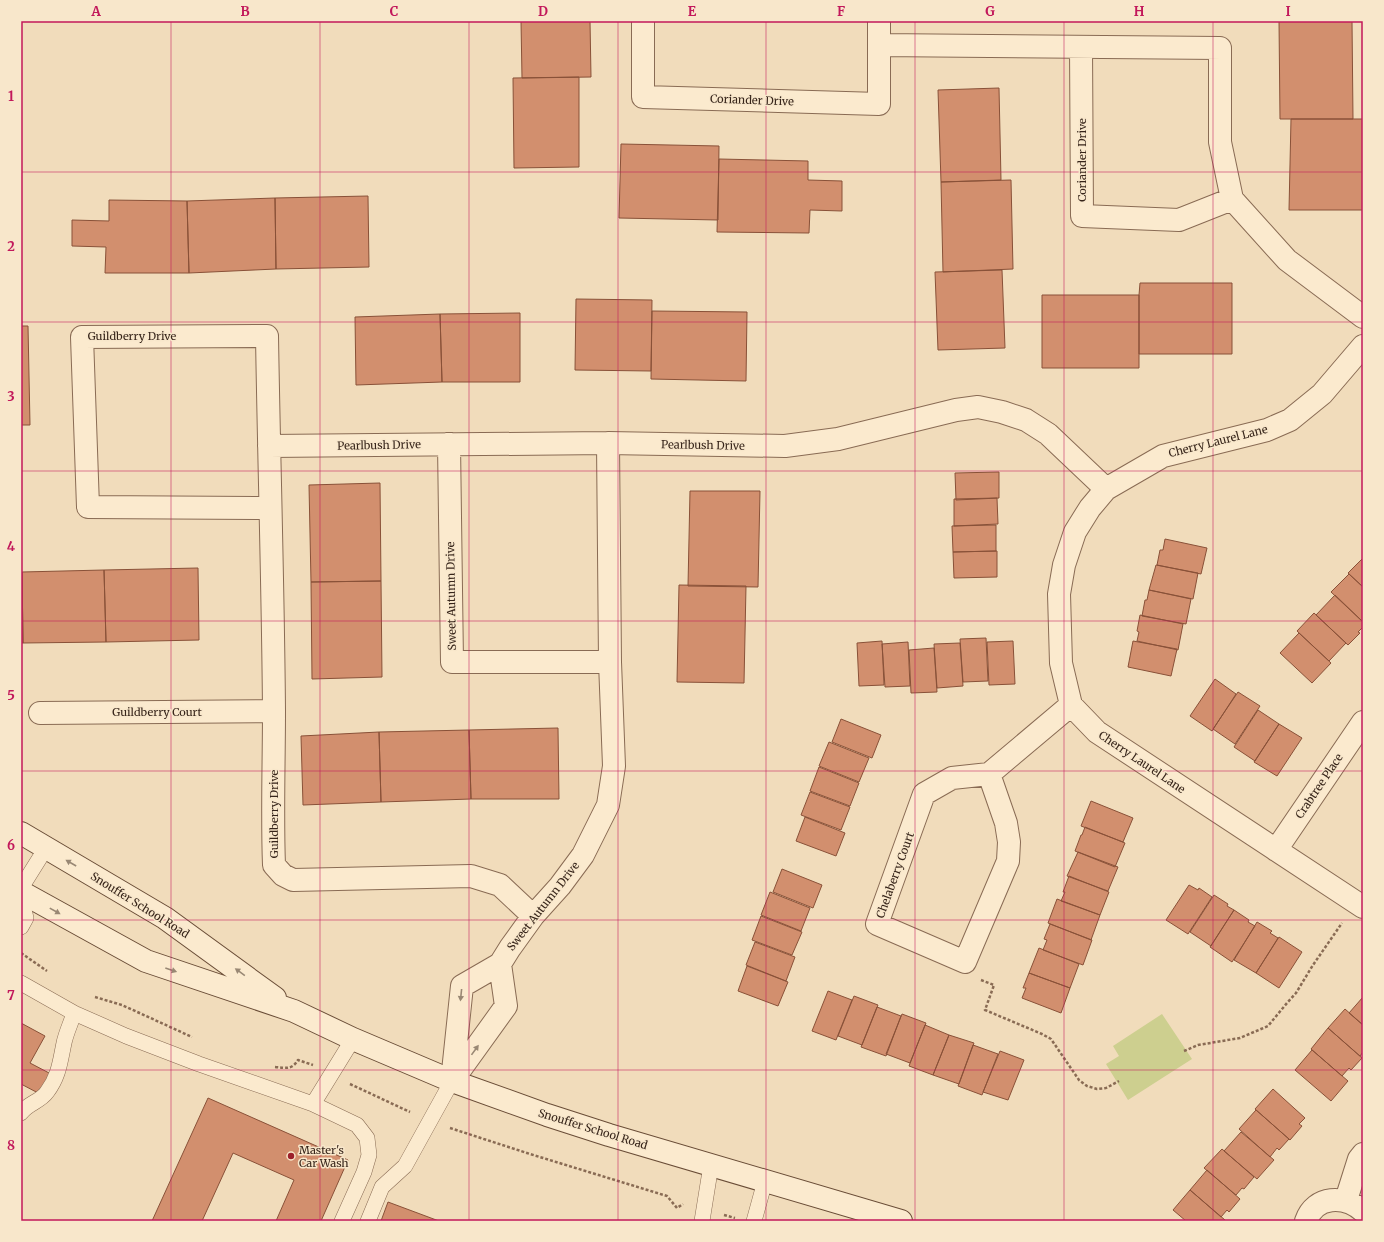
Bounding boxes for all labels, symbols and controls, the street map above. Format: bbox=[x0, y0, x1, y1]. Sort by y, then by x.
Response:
text: A bbox=[90, 3, 101, 20]
text: B bbox=[240, 3, 250, 20]
text: C bbox=[390, 3, 399, 20]
text: D bbox=[538, 3, 548, 20]
text: E bbox=[688, 3, 697, 20]
text: F bbox=[837, 3, 845, 20]
text: G bbox=[985, 3, 995, 20]
text: H bbox=[1134, 3, 1145, 20]
text: I bbox=[1285, 3, 1291, 20]
text: 1 bbox=[8, 88, 14, 105]
street label: Coriander Drive bbox=[710, 92, 794, 108]
street label: Coriander Drive bbox=[1075, 118, 1089, 202]
text: 2 bbox=[7, 238, 15, 255]
street label: Guildberry Drive bbox=[88, 329, 177, 343]
text: 3 bbox=[7, 388, 15, 405]
street label: Cherry Laurel Lane bbox=[1167, 422, 1269, 460]
street label: Pearlbush Drive bbox=[337, 437, 421, 453]
street label: Pearlbush Drive bbox=[661, 437, 745, 453]
text: 4 bbox=[7, 538, 16, 555]
street label: Sweet Autumn Drive bbox=[443, 541, 459, 651]
text: 5 bbox=[7, 687, 15, 704]
street label: Guildberry Court bbox=[112, 705, 203, 719]
street label: Cherry Laurel Lane bbox=[1096, 728, 1188, 796]
street label: Crabtree Place bbox=[1292, 751, 1346, 821]
street label: Guildberry Drive bbox=[267, 769, 281, 858]
street label: Chelaberry Court bbox=[873, 829, 917, 920]
text: 6 bbox=[7, 837, 15, 854]
one-way arrow bbox=[65, 859, 77, 866]
street label: Sweet Autumn Drive bbox=[504, 859, 582, 953]
street label: Snouffer School Road bbox=[88, 869, 192, 941]
one-way arrow bbox=[49, 907, 61, 914]
one-way arrow bbox=[165, 967, 177, 973]
one-way arrow bbox=[235, 968, 245, 976]
text: 7 bbox=[7, 987, 15, 1004]
one-way arrow bbox=[458, 989, 465, 1001]
one-way arrow bbox=[470, 1044, 479, 1055]
street label: Snouffer School Road bbox=[537, 1106, 650, 1152]
text: 8 bbox=[7, 1137, 15, 1154]
place label: Master's Car Wash bbox=[299, 1143, 349, 1170]
marker: Master's Car Wash bbox=[286, 1151, 296, 1161]

